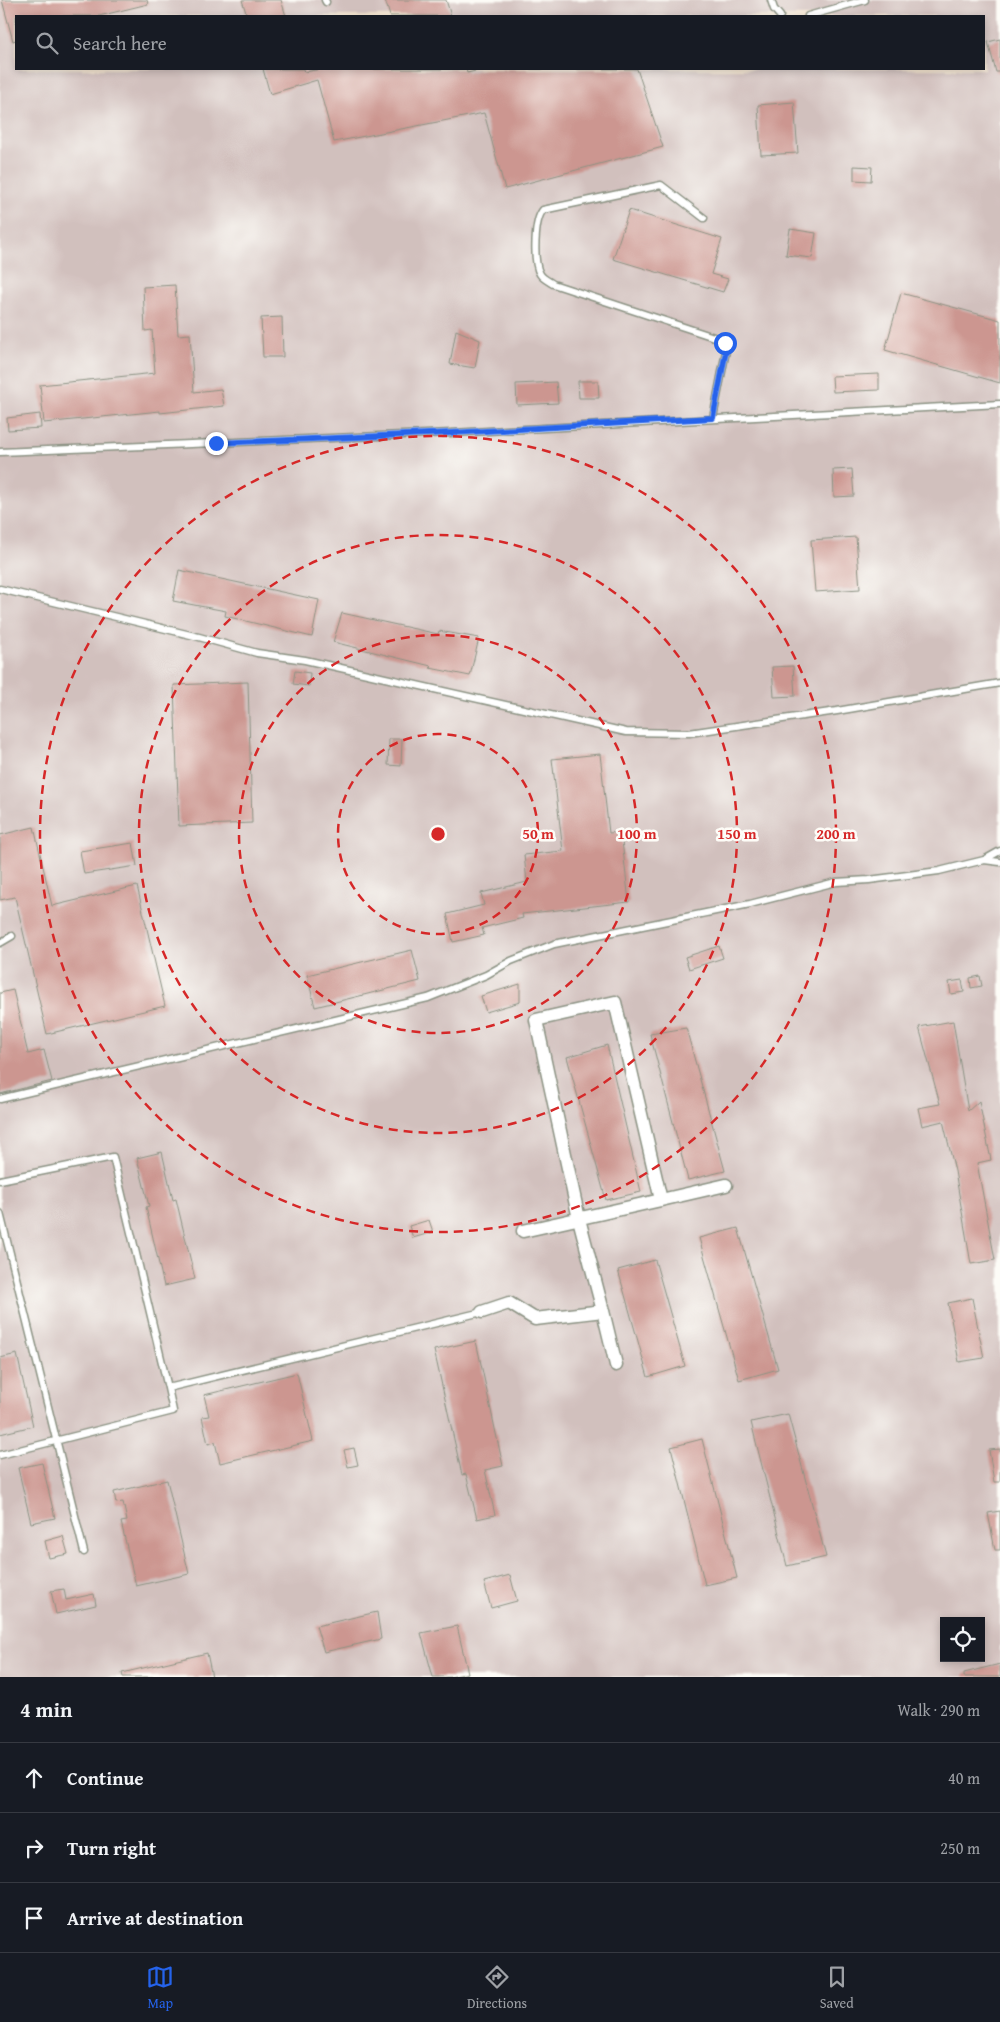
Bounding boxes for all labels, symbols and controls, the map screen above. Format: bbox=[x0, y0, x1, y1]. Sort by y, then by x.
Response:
search box bbox=[15, 15, 985, 70]
icon: search bbox=[33, 29, 61, 57]
text: Search here bbox=[73, 29, 167, 57]
route start bbox=[714, 332, 737, 355]
route end bbox=[205, 432, 228, 455]
text: 50 m bbox=[522, 823, 554, 844]
text: 100 m bbox=[617, 823, 657, 844]
text: 150 m bbox=[717, 823, 757, 844]
text: 200 m bbox=[816, 823, 856, 844]
centre of rings bbox=[429, 825, 447, 843]
map controls bbox=[940, 1617, 985, 1662]
button: locate bbox=[940, 1617, 985, 1662]
text: 4 min bbox=[20, 1694, 72, 1725]
text: Walk · 290 m bbox=[897, 1698, 980, 1722]
icon: ahead bbox=[20, 1764, 48, 1792]
text: Continue bbox=[67, 1764, 144, 1792]
text: 40 m bbox=[948, 1766, 980, 1790]
icon: right bbox=[20, 1834, 48, 1862]
text: Turn right bbox=[67, 1834, 156, 1862]
text: 250 m bbox=[940, 1836, 980, 1860]
icon: arrive bbox=[20, 1904, 48, 1932]
text: Arrive at destination bbox=[67, 1904, 243, 1932]
tab: Map bbox=[146, 1963, 174, 2013]
tab: Directions bbox=[467, 1963, 527, 2013]
tab: Saved bbox=[820, 1963, 854, 2013]

